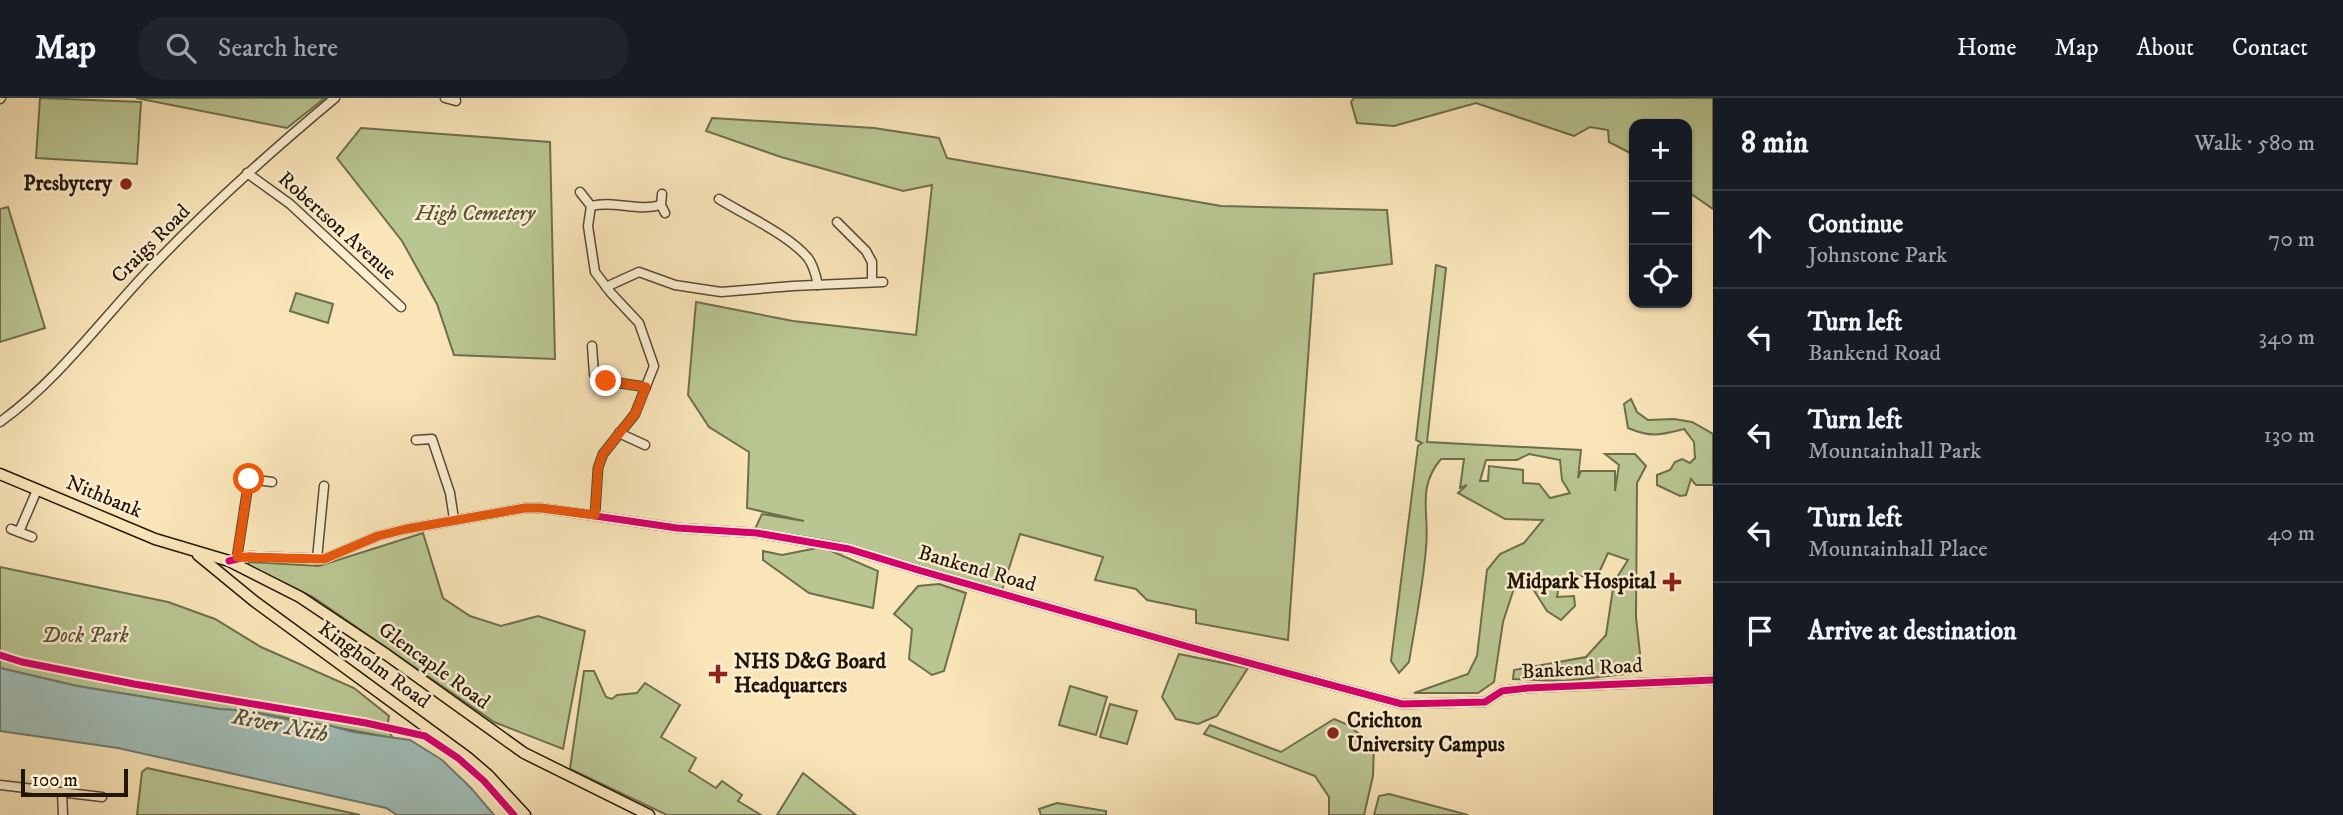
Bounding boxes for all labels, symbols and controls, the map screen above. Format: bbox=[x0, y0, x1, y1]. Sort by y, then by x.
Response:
search box bbox=[138, 17, 628, 80]
text: Map bbox=[35, 28, 96, 69]
icon: search bbox=[162, 29, 200, 67]
text: Search here bbox=[218, 32, 338, 65]
text: Home bbox=[1957, 33, 2016, 63]
text: Map bbox=[2054, 33, 2099, 63]
text: About bbox=[2137, 33, 2194, 63]
text: Contact bbox=[2232, 33, 2308, 63]
map controls bbox=[1629, 119, 1692, 308]
button: + bbox=[1629, 119, 1692, 182]
text: 8 min bbox=[1741, 125, 1808, 162]
text: Walk · 580 m bbox=[2194, 129, 2315, 158]
street label: Robertson Avenue bbox=[272, 166, 402, 286]
place label: Presbytery bbox=[23, 171, 113, 197]
marker: Presbytery bbox=[118, 176, 134, 192]
button: − bbox=[1629, 182, 1692, 245]
street label: Craigs Road bbox=[106, 199, 196, 289]
park label: High Cemetery bbox=[414, 201, 537, 227]
text: Continue bbox=[1808, 208, 1903, 241]
icon: ahead bbox=[1741, 220, 1779, 258]
text: 70 m bbox=[2268, 225, 2315, 254]
text: Johnstone Park bbox=[1808, 241, 1947, 270]
button: locate bbox=[1629, 245, 1692, 308]
text: Turn left bbox=[1808, 306, 1902, 339]
icon: left bbox=[1741, 318, 1779, 356]
text: 340 m bbox=[2259, 323, 2315, 352]
text: Bankend Road bbox=[1808, 339, 1941, 368]
route end bbox=[590, 365, 621, 396]
text: Turn left bbox=[1808, 404, 1902, 437]
icon: left bbox=[1741, 416, 1779, 454]
text: 130 m bbox=[2263, 421, 2315, 450]
text: Mountainhall Park bbox=[1808, 437, 1982, 466]
route start bbox=[233, 463, 264, 494]
street label: Nithbank bbox=[62, 470, 146, 524]
text: Turn left bbox=[1808, 502, 1902, 535]
icon: left bbox=[1741, 514, 1779, 552]
text: 40 m bbox=[2267, 519, 2315, 548]
text: Mountainhall Place bbox=[1808, 535, 1988, 564]
street label: Bankend Road bbox=[915, 540, 1039, 598]
place label: Midpark Hospital bbox=[1506, 569, 1657, 595]
marker: Midpark Hospital bbox=[1662, 572, 1682, 592]
icon: arrive bbox=[1741, 612, 1779, 650]
text: Arrive at destination bbox=[1808, 615, 2017, 648]
street label: Kingholm Road bbox=[313, 616, 436, 715]
street label: Glencaple Road bbox=[373, 617, 495, 716]
park label: Dock Park bbox=[41, 623, 129, 649]
place label: NHS D&G Board Headquarters bbox=[734, 649, 887, 699]
street label: Bankend Road bbox=[1521, 653, 1644, 685]
marker: NHS D&G Board Headquarters bbox=[708, 664, 728, 684]
water label: River Nith bbox=[229, 702, 330, 749]
place label: Crichton University Campus bbox=[1347, 708, 1505, 758]
marker: Crichton University Campus bbox=[1325, 725, 1341, 741]
scale bar bbox=[21, 766, 128, 798]
text: 100 m bbox=[32, 769, 78, 792]

